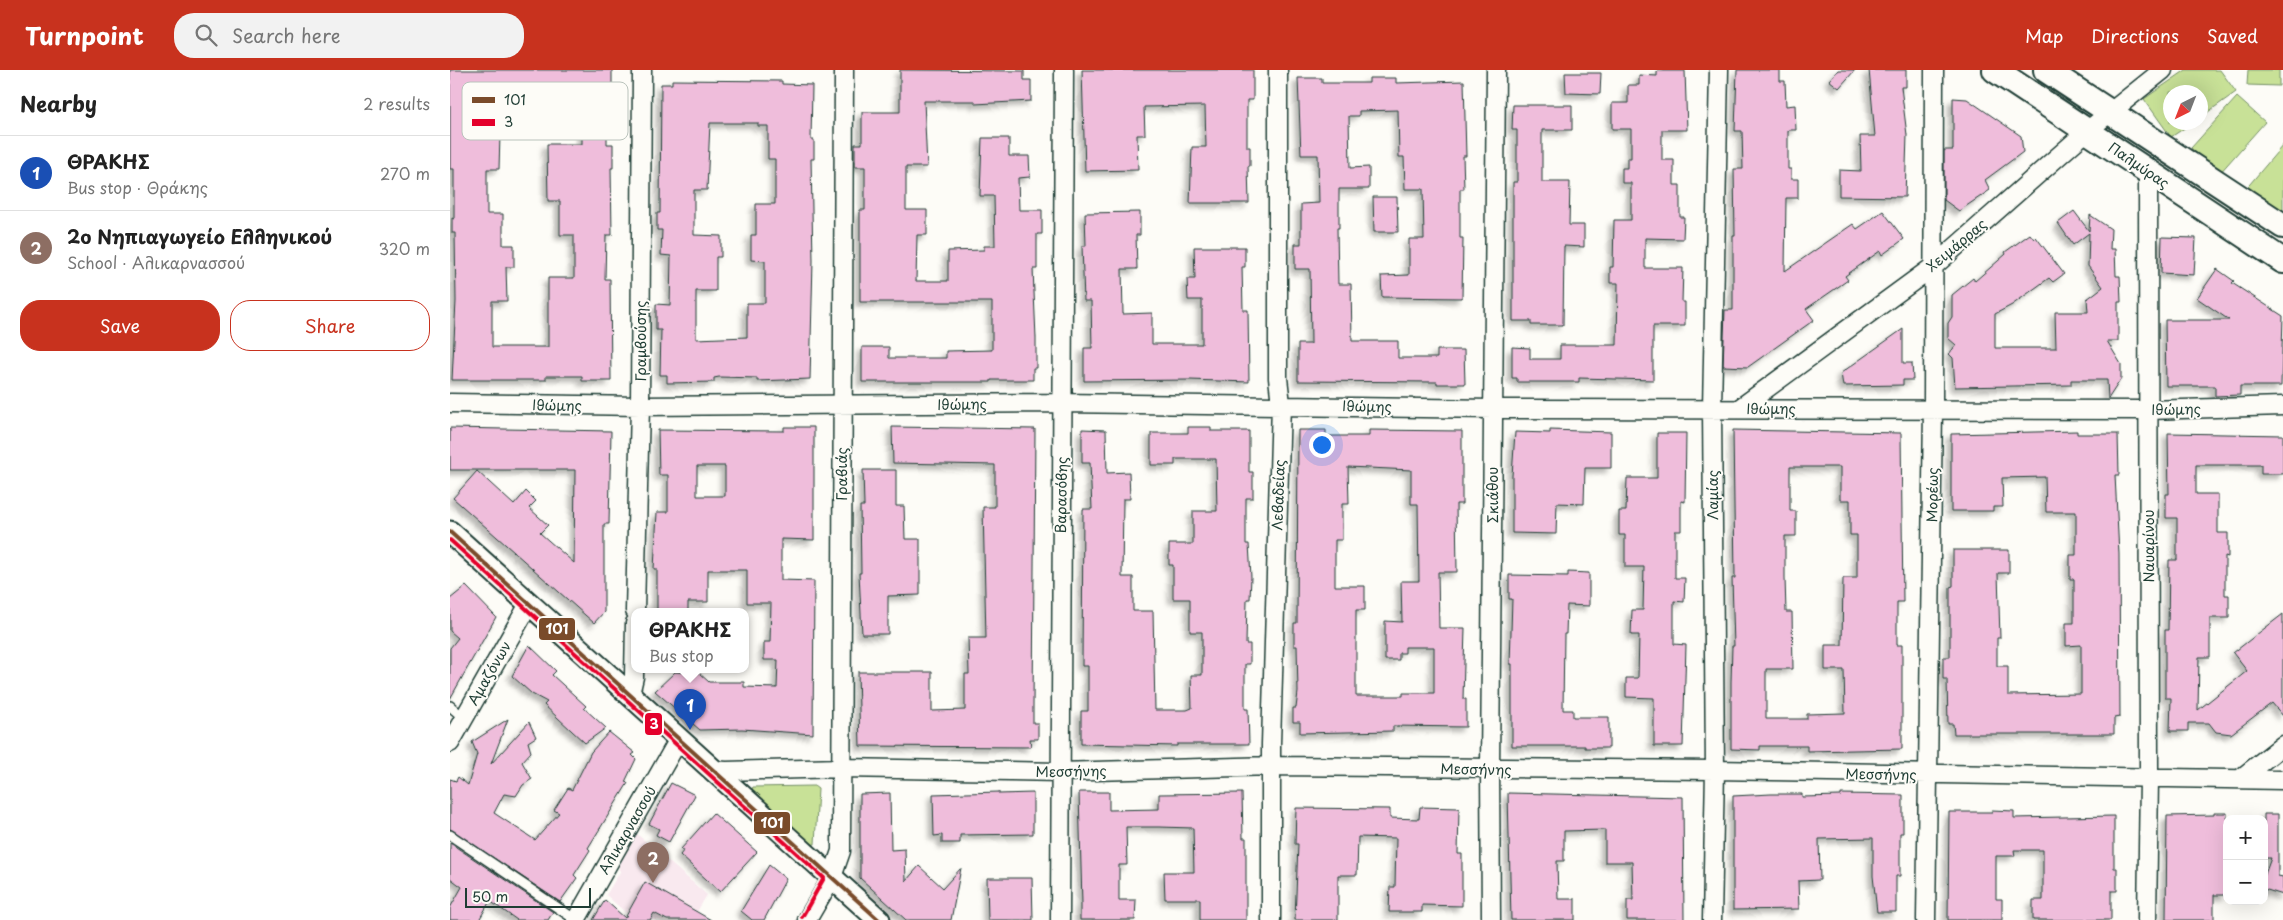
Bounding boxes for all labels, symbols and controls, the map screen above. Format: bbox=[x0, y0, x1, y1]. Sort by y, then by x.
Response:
search box bbox=[174, 13, 524, 58]
text: Turnpoint bbox=[25, 17, 144, 53]
icon: search bbox=[192, 21, 220, 49]
text: Search here bbox=[232, 21, 341, 49]
text: Map bbox=[2025, 22, 2063, 49]
text: Directions bbox=[2091, 22, 2179, 49]
text: Saved bbox=[2207, 22, 2258, 49]
legend bbox=[462, 82, 628, 140]
north arrow bbox=[2163, 85, 2208, 130]
text: Nearby bbox=[20, 87, 97, 119]
text: 101 bbox=[504, 89, 526, 110]
text: 2 results bbox=[363, 91, 430, 115]
text: 3 bbox=[504, 111, 513, 132]
street label: Παλμύρας bbox=[2104, 137, 2174, 193]
text: ΘΡΑΚΗΣ bbox=[67, 147, 150, 175]
text: 1 bbox=[32, 161, 40, 185]
text: 270 m bbox=[380, 161, 430, 185]
text: Bus stop · Θράκης bbox=[67, 175, 208, 199]
street label: Χειμάρρας bbox=[1921, 213, 1991, 277]
text: 2ο Νηπιαγωγείο Ελληνικού bbox=[67, 222, 332, 250]
text: 2 bbox=[30, 236, 42, 260]
text: 320 m bbox=[379, 236, 430, 260]
text: School · Αλικαρνασσού bbox=[67, 250, 245, 274]
button: Save bbox=[20, 300, 220, 351]
button: Share bbox=[230, 300, 430, 351]
street label: Γραμβούσης bbox=[630, 301, 651, 381]
street label: Ιθώμης bbox=[937, 393, 987, 415]
street label: Ιθώμης bbox=[532, 394, 582, 416]
street label: Ιθώμης bbox=[1342, 395, 1392, 417]
street label: Ιθώμης bbox=[1746, 398, 1796, 419]
street label: Ιθώμης bbox=[2151, 398, 2201, 420]
your location bbox=[1309, 432, 1335, 458]
street label: Γραβιάς bbox=[831, 447, 852, 501]
street label: Βαρασόβης bbox=[1050, 456, 1072, 534]
street label: Λεβαδείας bbox=[1266, 459, 1290, 531]
street label: Σκιάθου bbox=[1482, 467, 1503, 523]
street label: Μορέως bbox=[1921, 467, 1943, 523]
street label: Λαμίας bbox=[1702, 470, 1723, 520]
street label: Ναυαρίνου bbox=[2138, 510, 2159, 582]
popup bbox=[631, 608, 749, 673]
text: ΘΡΑΚΗΣ bbox=[649, 615, 731, 643]
line badge: 101 bbox=[538, 617, 576, 641]
text: 101 bbox=[546, 618, 569, 639]
street label: Αμαζόνων bbox=[462, 637, 516, 709]
text: Bus stop bbox=[649, 643, 714, 667]
pin: 1 bbox=[674, 689, 706, 730]
line badge: 3 bbox=[644, 712, 663, 736]
text: 3 bbox=[649, 713, 659, 734]
street label: Μεσσήνης bbox=[1440, 758, 1512, 780]
street label: Μεσσήνης bbox=[1035, 760, 1107, 782]
street label: Μεσσήνης bbox=[1845, 763, 1917, 785]
street label: Αλικαρνασσού bbox=[593, 782, 661, 878]
line badge: 101 bbox=[753, 811, 791, 835]
text: 101 bbox=[761, 812, 784, 833]
map controls bbox=[2223, 815, 2268, 905]
button: + bbox=[2223, 815, 2268, 860]
pin: 2 bbox=[637, 842, 669, 883]
button: − bbox=[2223, 860, 2268, 905]
scale bar bbox=[465, 885, 591, 908]
text: 50 m bbox=[472, 886, 508, 907]

